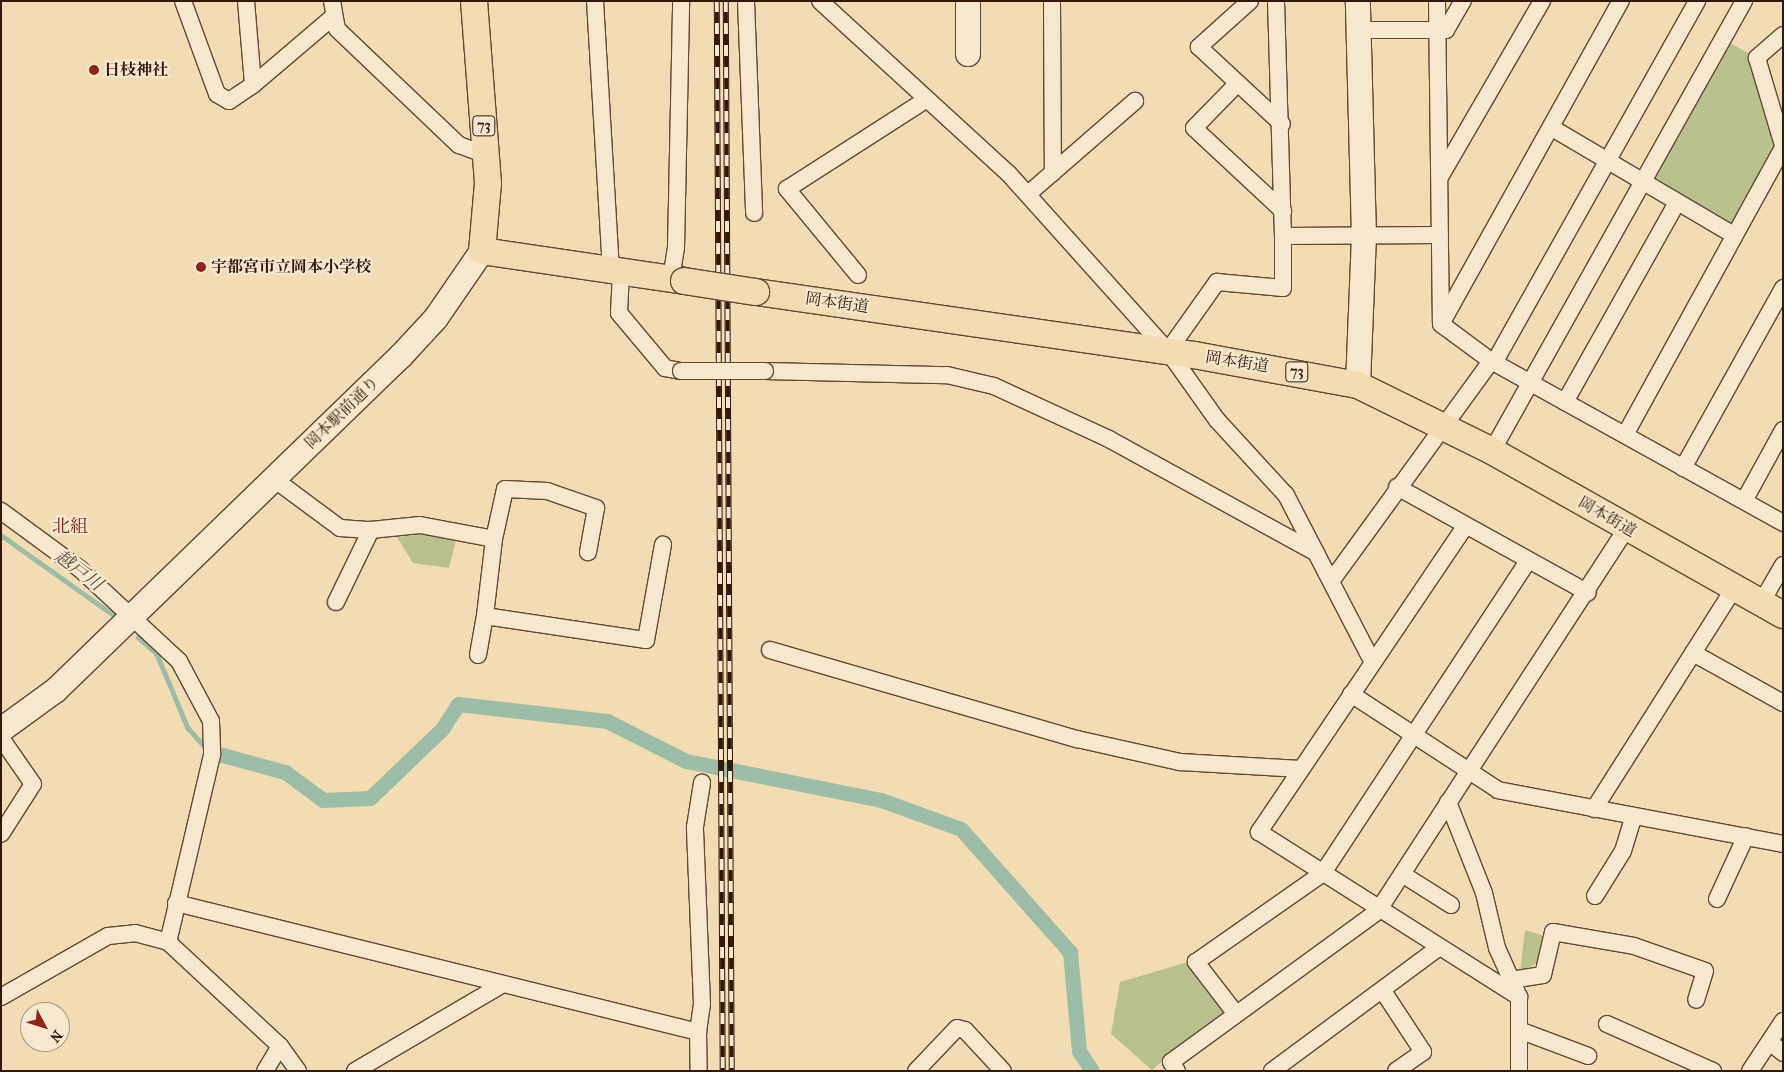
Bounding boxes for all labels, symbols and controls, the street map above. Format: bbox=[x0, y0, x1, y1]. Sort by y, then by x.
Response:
place label: 日枝神社 bbox=[104, 60, 168, 80]
marker: 日枝神社 bbox=[88, 64, 100, 76]
road number: 73 bbox=[472, 114, 496, 138]
place label: 宇都宮市立岡本小学校 bbox=[211, 257, 371, 277]
marker: 宇都宮市立岡本小学校 bbox=[195, 261, 207, 273]
street label: 岡本街道 bbox=[804, 289, 870, 317]
street label: 岡本街道 bbox=[1204, 348, 1270, 376]
road number: 73 bbox=[1284, 360, 1310, 384]
street label: 岡本駅前通り bbox=[301, 373, 383, 453]
street label: 岡本街道 bbox=[1574, 493, 1640, 541]
district label: 北組 bbox=[52, 516, 88, 538]
water label: 越戸川 bbox=[50, 546, 106, 596]
north arrow bbox=[20, 1002, 70, 1052]
text: N bbox=[46, 1027, 66, 1046]

